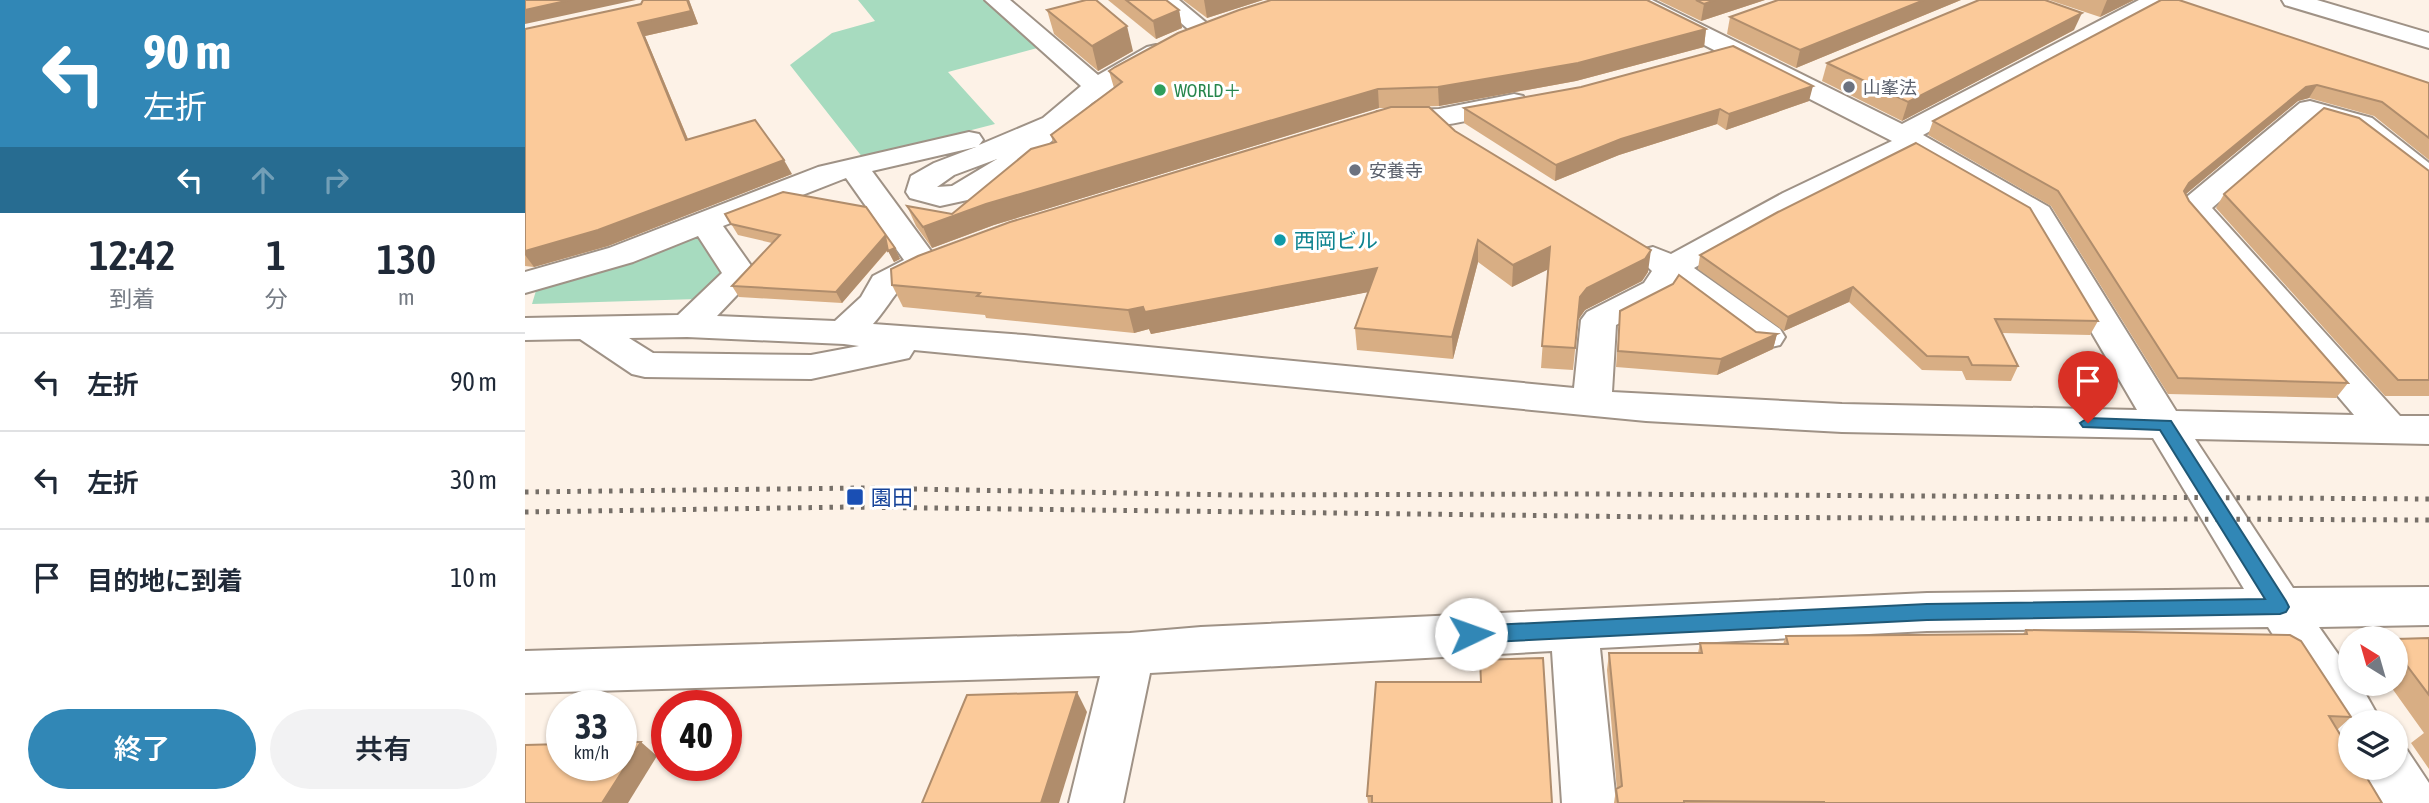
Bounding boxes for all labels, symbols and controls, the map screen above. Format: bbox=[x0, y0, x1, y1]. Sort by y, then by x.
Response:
text: 90 m bbox=[143, 23, 231, 79]
icon: left bbox=[28, 28, 119, 119]
place label: 山峯法 bbox=[1863, 77, 1917, 98]
marker: 山峯法 bbox=[1841, 79, 1857, 95]
place label: WORLD＋ bbox=[1174, 80, 1241, 101]
marker: WORLD＋ bbox=[1152, 82, 1168, 98]
text: 左折 bbox=[143, 88, 207, 125]
place label: 安養寺 bbox=[1369, 160, 1423, 181]
icon: left bbox=[171, 161, 209, 199]
icon: ahead bbox=[244, 161, 282, 199]
icon: right bbox=[317, 161, 355, 199]
marker: 安養寺 bbox=[1347, 162, 1363, 178]
place label: 西岡ビル bbox=[1294, 228, 1378, 252]
text: 12:42 bbox=[89, 231, 176, 279]
text: 1 bbox=[266, 231, 286, 279]
marker: 西岡ビル bbox=[1272, 232, 1288, 248]
text: 130 bbox=[377, 235, 436, 283]
text: m bbox=[398, 284, 415, 310]
text: 到着 bbox=[109, 286, 155, 312]
text: 分 bbox=[265, 286, 288, 312]
pin bbox=[2058, 351, 2118, 423]
icon: arrive bbox=[2069, 362, 2107, 400]
icon: left bbox=[28, 363, 66, 401]
text: 90 m bbox=[450, 367, 497, 397]
text: 左折 bbox=[87, 370, 139, 400]
icon: left bbox=[28, 461, 66, 499]
text: 30 m bbox=[450, 465, 497, 495]
text: 左折 bbox=[87, 468, 139, 498]
place label: 園田 bbox=[871, 485, 913, 509]
marker: 園田 bbox=[845, 487, 865, 507]
icon: arrive bbox=[28, 559, 66, 597]
text: 10 m bbox=[450, 563, 497, 593]
text: 目的地に到着 bbox=[87, 566, 243, 596]
position arrow bbox=[1434, 597, 1508, 671]
north arrow bbox=[2338, 626, 2408, 696]
map controls bbox=[2338, 626, 2408, 780]
speed limit sign: 40 bbox=[651, 690, 742, 781]
text: 33 bbox=[575, 706, 608, 746]
button: 終了 bbox=[28, 709, 256, 789]
button: 共有 bbox=[270, 709, 497, 789]
button: layers bbox=[2338, 710, 2408, 780]
text: km/h bbox=[574, 742, 609, 763]

